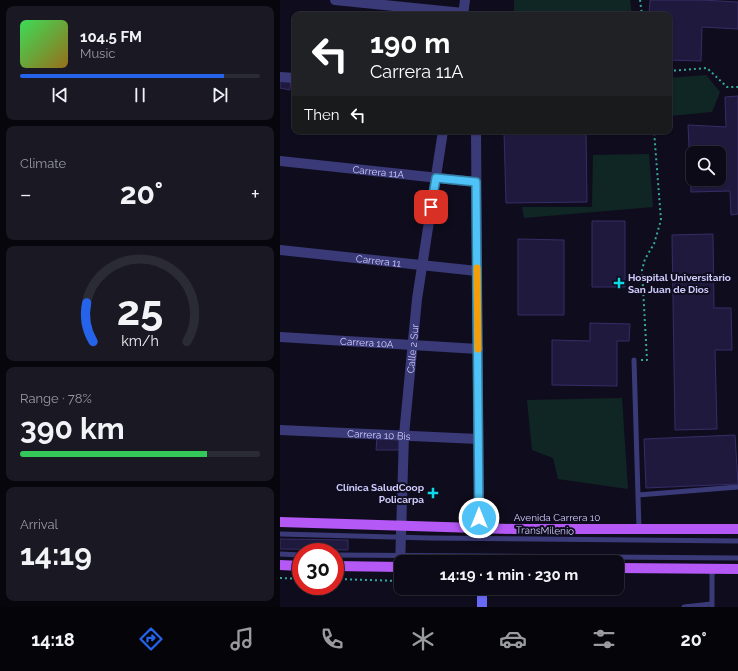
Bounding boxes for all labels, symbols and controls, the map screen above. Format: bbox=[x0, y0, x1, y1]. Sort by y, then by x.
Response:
text: 190 m bbox=[370, 27, 450, 60]
text: 104.5 FM bbox=[80, 28, 142, 46]
icon: left bbox=[304, 28, 356, 80]
text: Music bbox=[80, 46, 115, 61]
text: Carrera 11A bbox=[370, 61, 463, 82]
icon: previous bbox=[49, 84, 71, 106]
icon: pause bbox=[129, 84, 151, 106]
icon: next bbox=[209, 84, 231, 106]
icon: left bbox=[347, 104, 369, 126]
text: Then bbox=[304, 106, 339, 124]
map controls bbox=[686, 146, 726, 186]
button: search bbox=[686, 146, 726, 186]
text: Climate bbox=[20, 156, 66, 171]
street label: Carrera 11A bbox=[352, 164, 405, 180]
text: 20° bbox=[120, 176, 163, 211]
text: − bbox=[20, 181, 32, 207]
text: + bbox=[251, 181, 260, 207]
pin bbox=[414, 190, 448, 224]
icon: arrive bbox=[420, 196, 442, 218]
street label: Carrera 11 bbox=[355, 253, 402, 269]
place label: Hospital Universitario San Juan de Dios bbox=[628, 272, 731, 295]
marker: Hospital Universitario San Juan de Dios bbox=[613, 277, 625, 289]
text: 25 bbox=[117, 285, 163, 334]
street label: Calle 2 Sur bbox=[405, 323, 421, 374]
text: km/h bbox=[121, 332, 159, 348]
street label: Carrera 10A bbox=[340, 336, 394, 350]
text: Range · 78% bbox=[20, 391, 92, 406]
text: 390 km bbox=[20, 411, 125, 446]
street label: Carrera 10 Bis bbox=[347, 428, 411, 442]
place label: Clínica SaludCoop Policarpa bbox=[336, 482, 425, 505]
marker: Clínica SaludCoop Policarpa bbox=[427, 487, 439, 499]
position arrow bbox=[458, 497, 500, 539]
street label: Avenida Carrera 10 bbox=[514, 512, 600, 523]
text: Arrival bbox=[20, 517, 58, 532]
street label: TransMilenio bbox=[516, 524, 574, 537]
text: 14:19 bbox=[20, 537, 92, 572]
speed limit sign: 30 bbox=[292, 543, 344, 595]
text: 14:19 · 1 min · 230 m bbox=[440, 566, 578, 584]
icon: directions bbox=[137, 625, 165, 653]
icon: music bbox=[228, 625, 256, 653]
icon: phone bbox=[318, 625, 346, 653]
icon: climate bbox=[409, 625, 437, 653]
icon: car bbox=[499, 625, 527, 653]
icon: filters bbox=[590, 625, 618, 653]
text: 14:18 bbox=[31, 629, 75, 650]
text: 20° bbox=[681, 629, 707, 650]

